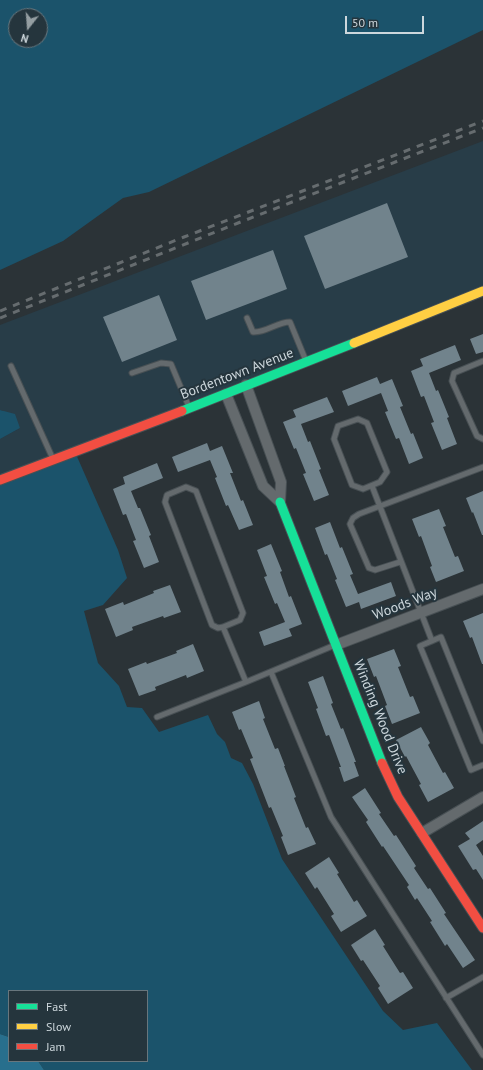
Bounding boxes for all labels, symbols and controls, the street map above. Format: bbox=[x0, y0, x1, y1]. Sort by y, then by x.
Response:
north arrow bbox=[8, 8, 48, 48]
scale bar bbox=[347, 8, 426, 34]
text: 50 m bbox=[352, 15, 378, 30]
text: N bbox=[19, 31, 30, 46]
street label: Bordentown Avenue bbox=[178, 345, 296, 403]
street label: Woods Way bbox=[370, 584, 440, 624]
street label: Winding Wood Drive bbox=[349, 657, 411, 777]
legend bbox=[8, 990, 148, 1062]
text: Fast bbox=[46, 999, 67, 1014]
text: Slow bbox=[46, 1019, 71, 1034]
text: Jam bbox=[46, 1039, 65, 1054]

